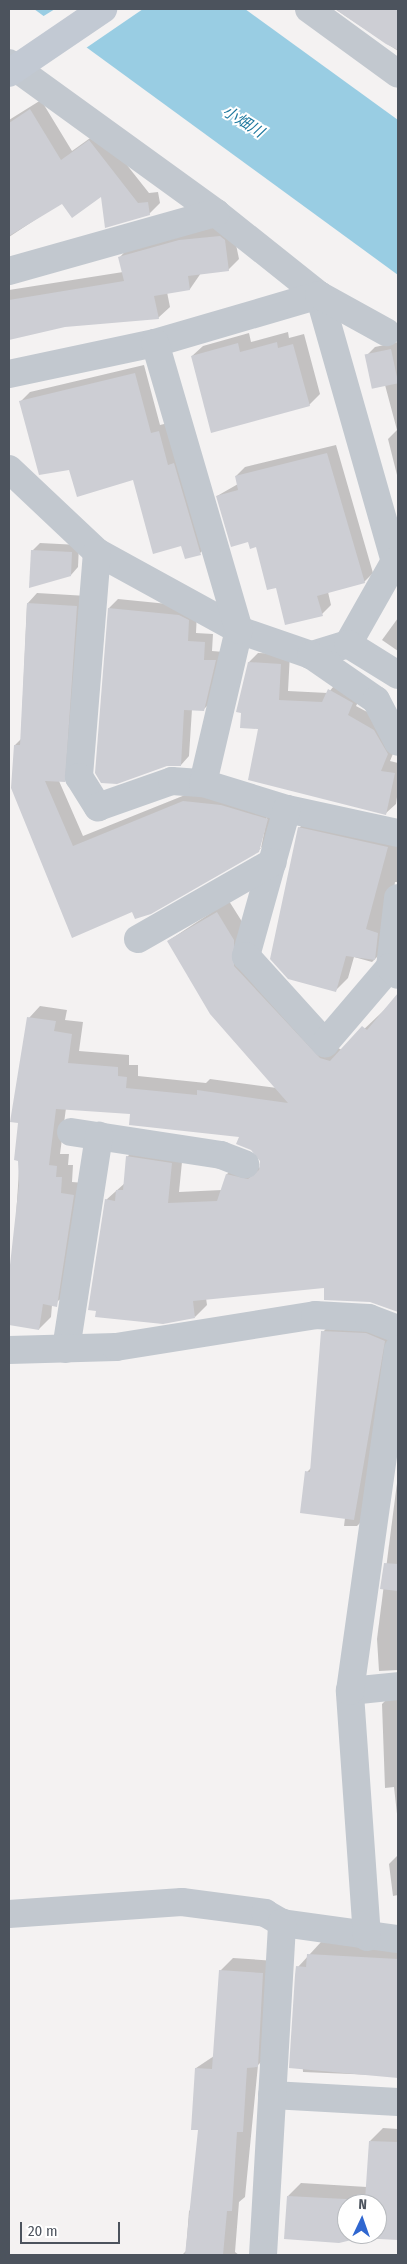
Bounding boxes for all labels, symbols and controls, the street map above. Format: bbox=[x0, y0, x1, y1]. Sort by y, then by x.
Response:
water label: 小畑川 bbox=[219, 102, 267, 142]
north arrow bbox=[337, 2194, 387, 2244]
text: N bbox=[358, 2196, 367, 2213]
scale bar bbox=[22, 2212, 122, 2244]
text: 20 m bbox=[28, 2222, 58, 2240]

